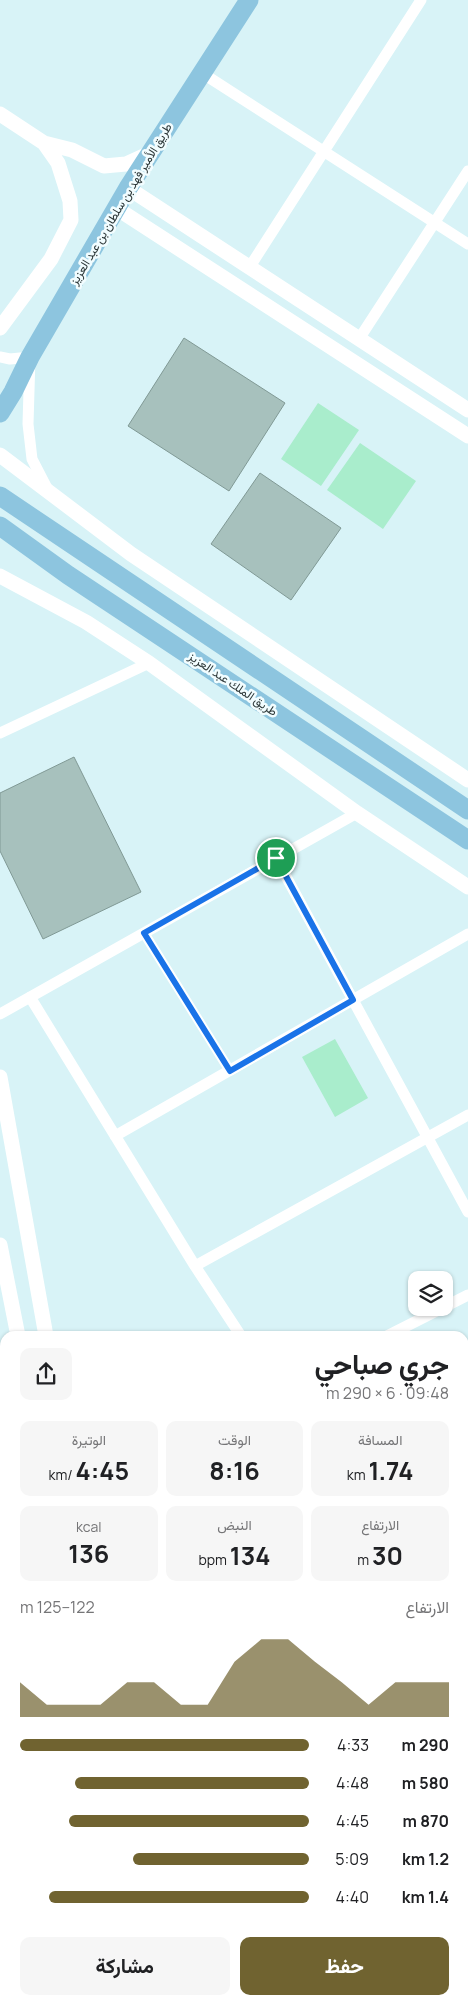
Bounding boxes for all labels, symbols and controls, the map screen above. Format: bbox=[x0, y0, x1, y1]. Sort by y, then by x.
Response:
street label: طريق الأمير فهد بن سلطان بن عبد العزيز bbox=[65, 120, 176, 289]
street label: طريق الملك عبد العزيز bbox=[185, 647, 281, 720]
pin bbox=[255, 837, 297, 879]
icon: arrive bbox=[262, 844, 290, 872]
map controls bbox=[408, 1271, 453, 1316]
button: layers bbox=[408, 1271, 453, 1316]
text: جري صباحي bbox=[314, 1344, 449, 1382]
button: share bbox=[20, 1348, 72, 1400]
text: 09:48 · 6 × 290 m bbox=[326, 1382, 449, 1404]
text: الوتيرة bbox=[72, 1430, 106, 1449]
text: الوقت bbox=[218, 1430, 251, 1449]
text: المسافة bbox=[358, 1430, 402, 1449]
text: 4:45 bbox=[76, 1453, 129, 1488]
text: 8:16 bbox=[209, 1453, 260, 1488]
text: 1.74 bbox=[368, 1453, 414, 1488]
text: /km bbox=[48, 1465, 76, 1484]
text: km bbox=[347, 1465, 368, 1484]
text: النبض bbox=[217, 1515, 252, 1534]
text: الارتفاع bbox=[361, 1515, 399, 1534]
text: kcal bbox=[76, 1517, 102, 1536]
text: 136 bbox=[68, 1536, 109, 1571]
text: 134 bbox=[230, 1538, 270, 1573]
text: 30 bbox=[372, 1538, 403, 1573]
text: bpm bbox=[199, 1550, 230, 1569]
text: m bbox=[357, 1550, 372, 1569]
text: 122–125 m bbox=[20, 1596, 95, 1618]
text: الارتفاع bbox=[406, 1596, 449, 1618]
text: 4:33 bbox=[337, 1734, 369, 1756]
text: 290 m bbox=[401, 1734, 449, 1756]
text: 4:48 bbox=[336, 1772, 369, 1794]
text: 580 m bbox=[402, 1772, 449, 1794]
text: 4:45 bbox=[336, 1810, 369, 1832]
text: 870 m bbox=[403, 1810, 449, 1832]
text: 5:09 bbox=[335, 1848, 369, 1870]
text: 1.2 km bbox=[402, 1848, 449, 1870]
text: 4:40 bbox=[336, 1886, 369, 1908]
text: 1.4 km bbox=[402, 1886, 449, 1908]
button: مشاركة bbox=[20, 1937, 230, 1995]
button: حفظ bbox=[240, 1937, 449, 1995]

